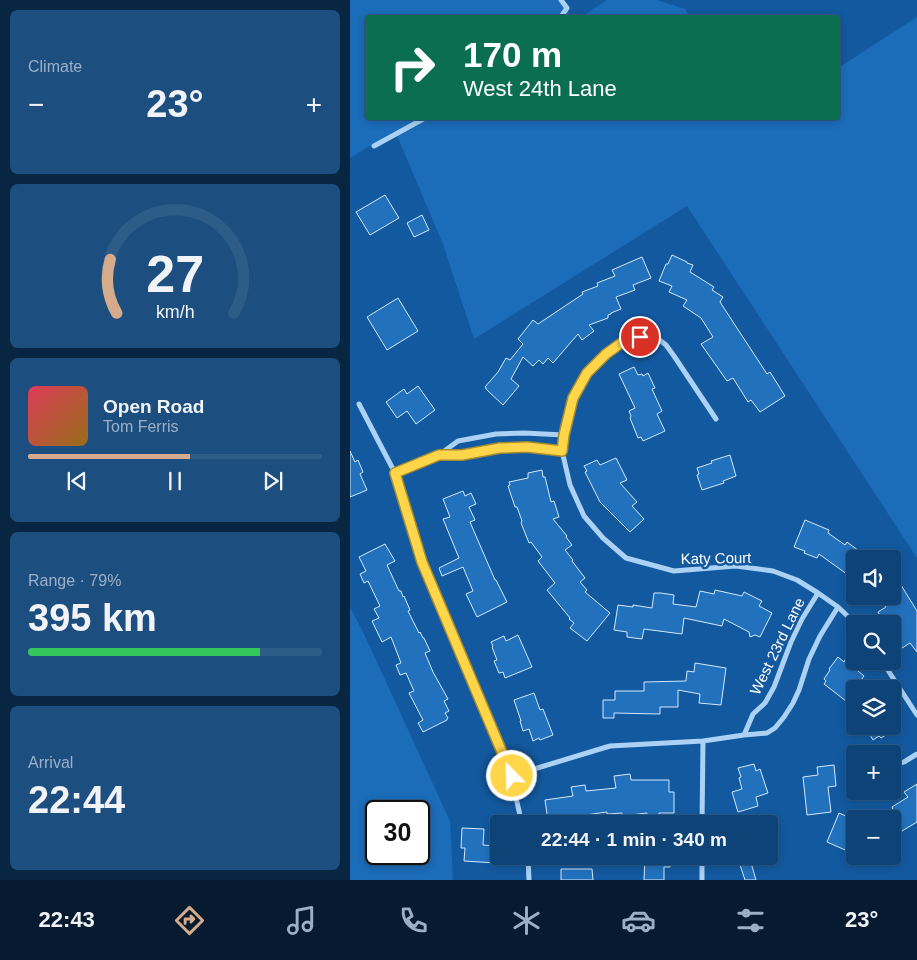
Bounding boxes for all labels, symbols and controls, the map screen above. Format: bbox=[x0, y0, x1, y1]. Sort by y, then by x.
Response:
icon: right bbox=[380, 35, 445, 100]
text: 170 m bbox=[463, 35, 562, 74]
text: Climate bbox=[28, 58, 82, 75]
text: West 24th Lane bbox=[463, 76, 617, 101]
text: 23° bbox=[146, 83, 204, 125]
text: − bbox=[28, 89, 44, 120]
text: + bbox=[306, 89, 322, 120]
text: 27 bbox=[146, 245, 204, 303]
text: km/h bbox=[156, 302, 194, 322]
pin bbox=[619, 316, 661, 358]
icon: arrive bbox=[626, 323, 654, 351]
text: Open Road bbox=[103, 396, 204, 417]
text: Tom Ferris bbox=[103, 418, 179, 435]
icon: previous bbox=[63, 467, 91, 495]
icon: pause bbox=[161, 467, 189, 495]
icon: next bbox=[259, 467, 287, 495]
street label: Katy Court bbox=[680, 549, 752, 567]
map controls bbox=[846, 550, 901, 865]
button: sound bbox=[846, 550, 901, 605]
text: Range · 79% bbox=[28, 572, 121, 589]
street label: West 23rd Lane bbox=[746, 595, 808, 697]
text: 395 km bbox=[28, 597, 157, 639]
button: search bbox=[846, 615, 901, 670]
button: layers bbox=[846, 680, 901, 735]
button: + bbox=[846, 745, 901, 800]
position arrow bbox=[485, 749, 537, 801]
text: Arrival bbox=[28, 754, 73, 771]
text: 22:44 bbox=[28, 779, 125, 821]
speed limit sign: 30 bbox=[365, 800, 430, 865]
button: − bbox=[846, 810, 901, 865]
text: 22:44 · 1 min · 340 m bbox=[541, 829, 727, 850]
icon: directions bbox=[172, 903, 207, 938]
icon: music bbox=[284, 903, 319, 938]
icon: phone bbox=[396, 903, 431, 938]
icon: climate bbox=[509, 903, 544, 938]
icon: car bbox=[621, 903, 656, 938]
icon: filters bbox=[733, 903, 768, 938]
text: 22:43 bbox=[39, 907, 95, 932]
text: 23° bbox=[845, 907, 878, 932]

